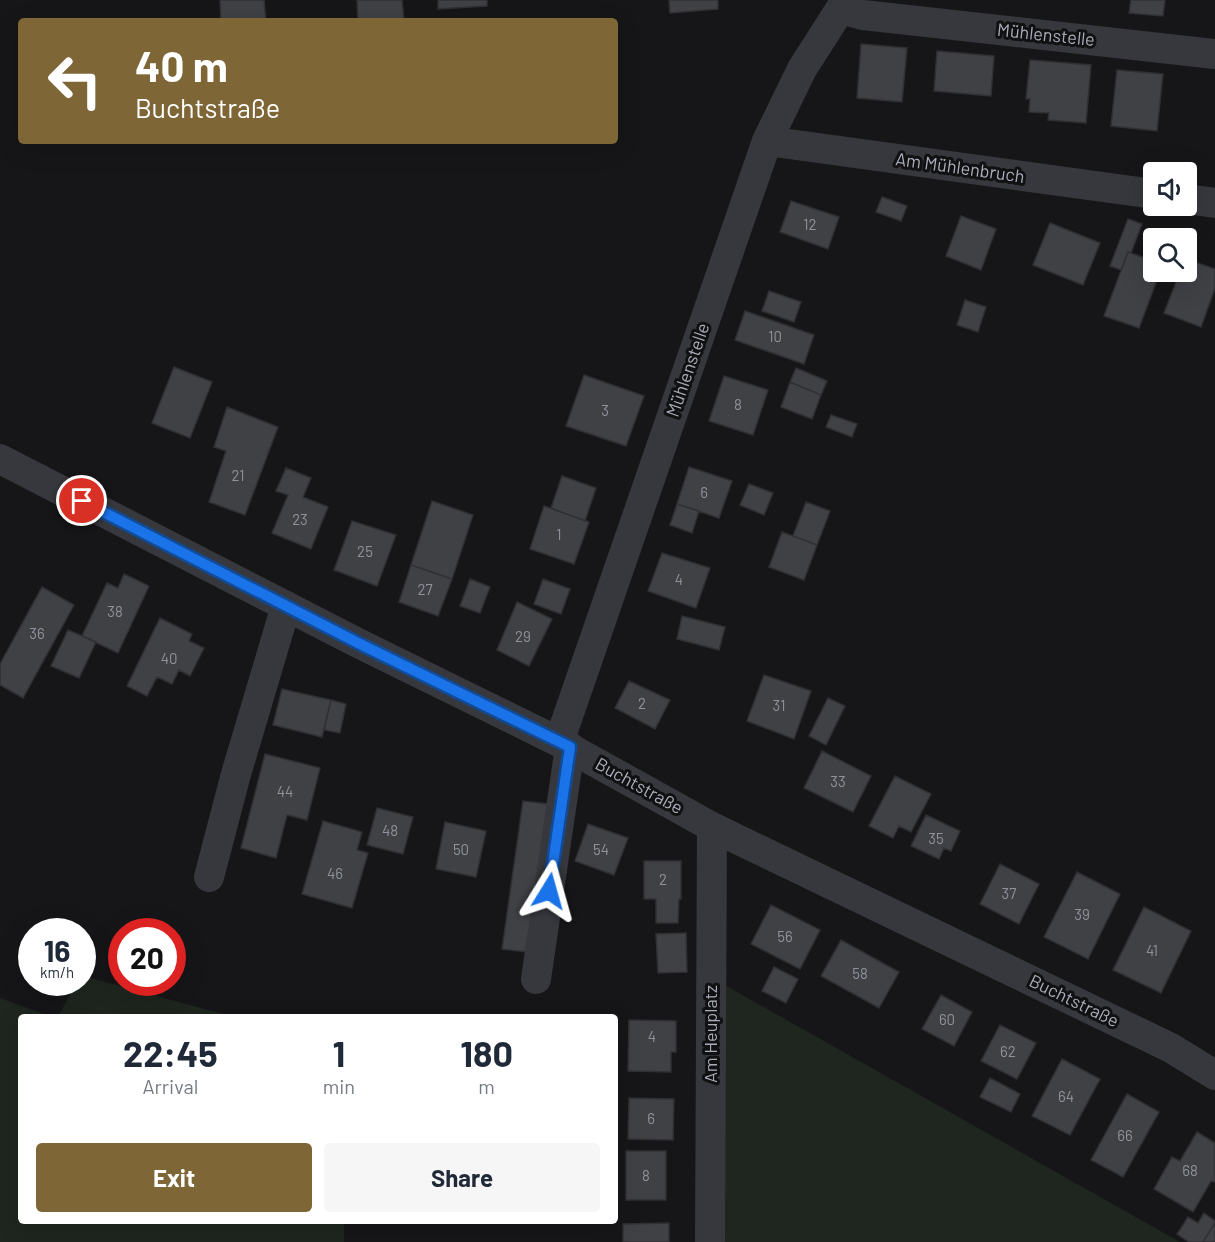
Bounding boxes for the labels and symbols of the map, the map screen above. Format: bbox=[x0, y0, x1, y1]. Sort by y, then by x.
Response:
street label: Mühlenstelle bbox=[996, 18, 1096, 50]
street label: Am Mühlenbruch bbox=[894, 147, 1026, 187]
house number: 12 bbox=[803, 215, 817, 233]
street label: Mühlenstelle bbox=[661, 320, 713, 420]
house number: 10 bbox=[768, 327, 782, 345]
house number: 8 bbox=[734, 395, 742, 413]
house number: 3 bbox=[601, 401, 609, 419]
house number: 21 bbox=[231, 466, 245, 484]
pin bbox=[56, 475, 107, 526]
house number: 6 bbox=[700, 483, 708, 501]
house number: 23 bbox=[292, 510, 308, 528]
house number: 1 bbox=[556, 525, 562, 543]
house number: 25 bbox=[357, 542, 373, 560]
house number: 4 bbox=[675, 570, 683, 588]
house number: 27 bbox=[417, 580, 433, 598]
house number: 38 bbox=[107, 602, 123, 620]
house number: 36 bbox=[29, 624, 45, 642]
house number: 29 bbox=[515, 627, 531, 645]
house number: 40 bbox=[161, 649, 177, 667]
house number: 2 bbox=[638, 694, 646, 712]
house number: 31 bbox=[773, 696, 785, 714]
street label: Buchtstraße bbox=[592, 752, 687, 818]
house number: 33 bbox=[830, 772, 846, 790]
house number: 44 bbox=[277, 782, 293, 800]
house number: 48 bbox=[382, 821, 398, 839]
house number: 35 bbox=[928, 829, 944, 847]
house number: 50 bbox=[453, 840, 469, 858]
house number: 54 bbox=[593, 840, 609, 858]
position arrow bbox=[517, 859, 581, 923]
house number: 46 bbox=[327, 864, 343, 882]
house number: 2 bbox=[659, 870, 667, 888]
house number: 37 bbox=[1002, 884, 1016, 902]
house number: 39 bbox=[1074, 905, 1090, 923]
speed limit sign: 20 bbox=[108, 918, 186, 996]
house number: 56 bbox=[777, 927, 793, 945]
house number: 41 bbox=[1146, 941, 1158, 959]
house number: 58 bbox=[852, 964, 868, 982]
street label: Buchtstraße bbox=[1026, 969, 1123, 1031]
street label: Am Heuplatz bbox=[699, 985, 721, 1083]
house number: 60 bbox=[939, 1010, 955, 1028]
house number: 4 bbox=[648, 1027, 656, 1045]
house number: 62 bbox=[1000, 1042, 1016, 1060]
house number: 64 bbox=[1058, 1087, 1074, 1105]
house number: 6 bbox=[647, 1109, 655, 1127]
house number: 66 bbox=[1117, 1126, 1133, 1144]
house number: 68 bbox=[1182, 1161, 1198, 1179]
house number: 8 bbox=[642, 1166, 650, 1184]

